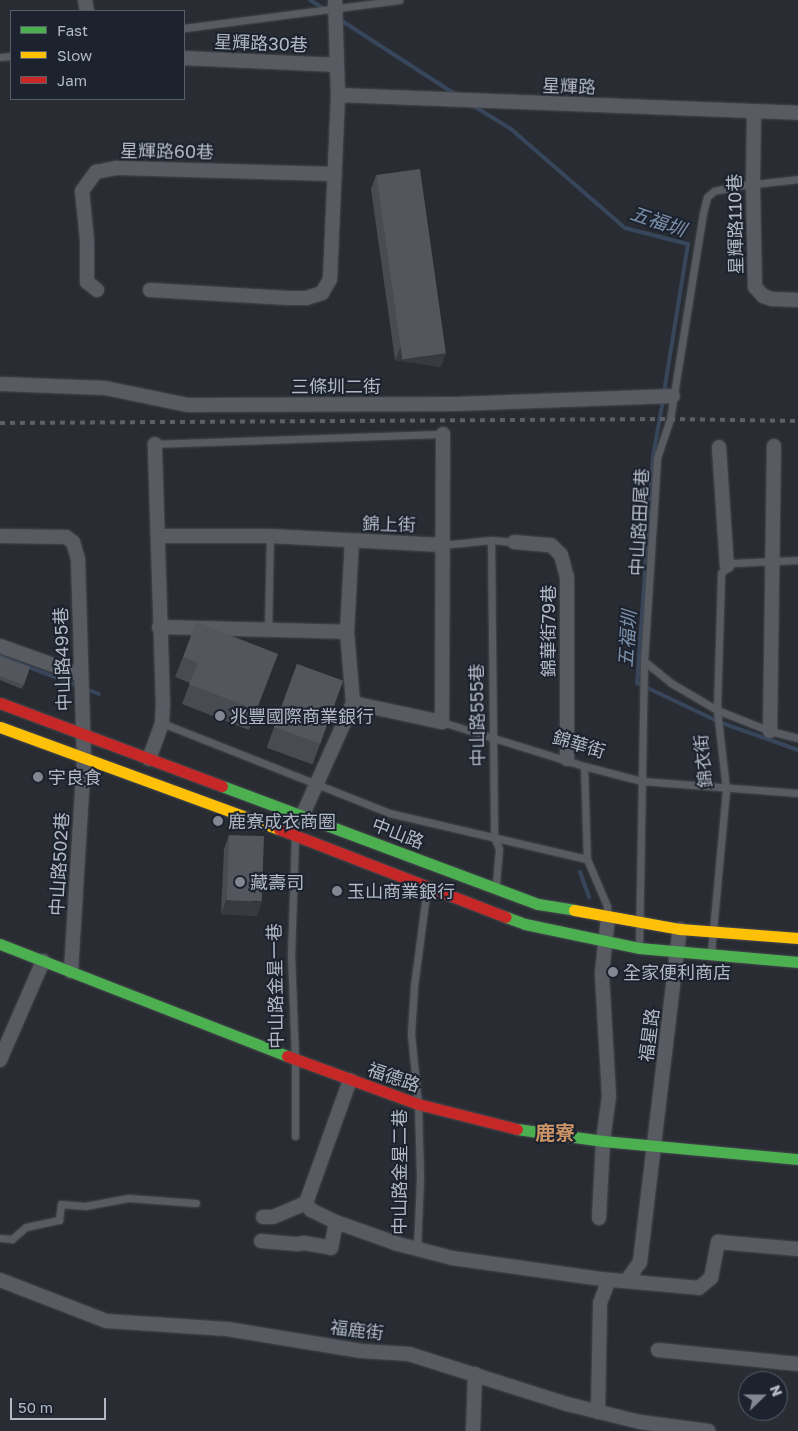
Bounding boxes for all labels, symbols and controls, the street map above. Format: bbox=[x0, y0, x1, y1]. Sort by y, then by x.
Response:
legend bbox=[10, 10, 185, 100]
text: Fast bbox=[57, 21, 88, 39]
street label: 星輝路30巷 bbox=[214, 31, 308, 55]
text: Slow bbox=[57, 46, 92, 64]
text: Jam bbox=[57, 71, 87, 89]
street label: 星輝路 bbox=[542, 74, 596, 98]
street label: 星輝路60巷 bbox=[120, 139, 214, 163]
street label: 星輝路110巷 bbox=[723, 174, 747, 274]
water label: 五福圳 bbox=[627, 201, 689, 241]
street label: 三條圳二街 bbox=[291, 375, 381, 397]
street label: 中山路田尾巷 bbox=[625, 468, 653, 576]
street label: 錦上街 bbox=[362, 512, 416, 536]
street label: 錦華街79巷 bbox=[537, 585, 559, 677]
street label: 中山路495巷 bbox=[49, 606, 75, 712]
water label: 五福圳 bbox=[614, 610, 640, 668]
street label: 中山路555巷 bbox=[465, 663, 489, 767]
place label: 兆豐國際商業銀行 bbox=[230, 705, 374, 727]
marker: 兆豐國際商業銀行 bbox=[214, 710, 226, 722]
street label: 錦華街 bbox=[550, 726, 608, 762]
street label: 錦衣街 bbox=[690, 733, 716, 789]
place label: 宇良食 bbox=[48, 766, 102, 788]
marker: 宇良食 bbox=[32, 771, 44, 783]
place label: 鹿寮成衣商圈 bbox=[228, 810, 336, 832]
street label: 中山路502巷 bbox=[45, 811, 73, 917]
street label: 中山路 bbox=[369, 813, 427, 853]
marker: 鹿寮成衣商圈 bbox=[212, 815, 224, 827]
place label: 藏壽司 bbox=[250, 871, 304, 893]
marker: 藏壽司 bbox=[234, 876, 246, 888]
place label: 玉山商業銀行 bbox=[347, 880, 455, 902]
marker: 玉山商業銀行 bbox=[331, 885, 343, 897]
street label: 中山路金星一巷 bbox=[263, 923, 287, 1049]
place label: 全家便利商店 bbox=[623, 961, 731, 983]
marker: 全家便利商店 bbox=[607, 966, 619, 978]
street label: 福星路 bbox=[635, 1007, 663, 1063]
street label: 福德路 bbox=[365, 1058, 423, 1096]
street label: 中山路金星二巷 bbox=[388, 1109, 410, 1235]
district label: 鹿寮 bbox=[535, 1120, 575, 1144]
street label: 福鹿街 bbox=[329, 1316, 385, 1344]
north arrow bbox=[738, 1371, 788, 1421]
text: N bbox=[767, 1382, 786, 1399]
scale bar bbox=[12, 1388, 109, 1420]
text: 50 m bbox=[18, 1398, 53, 1416]

